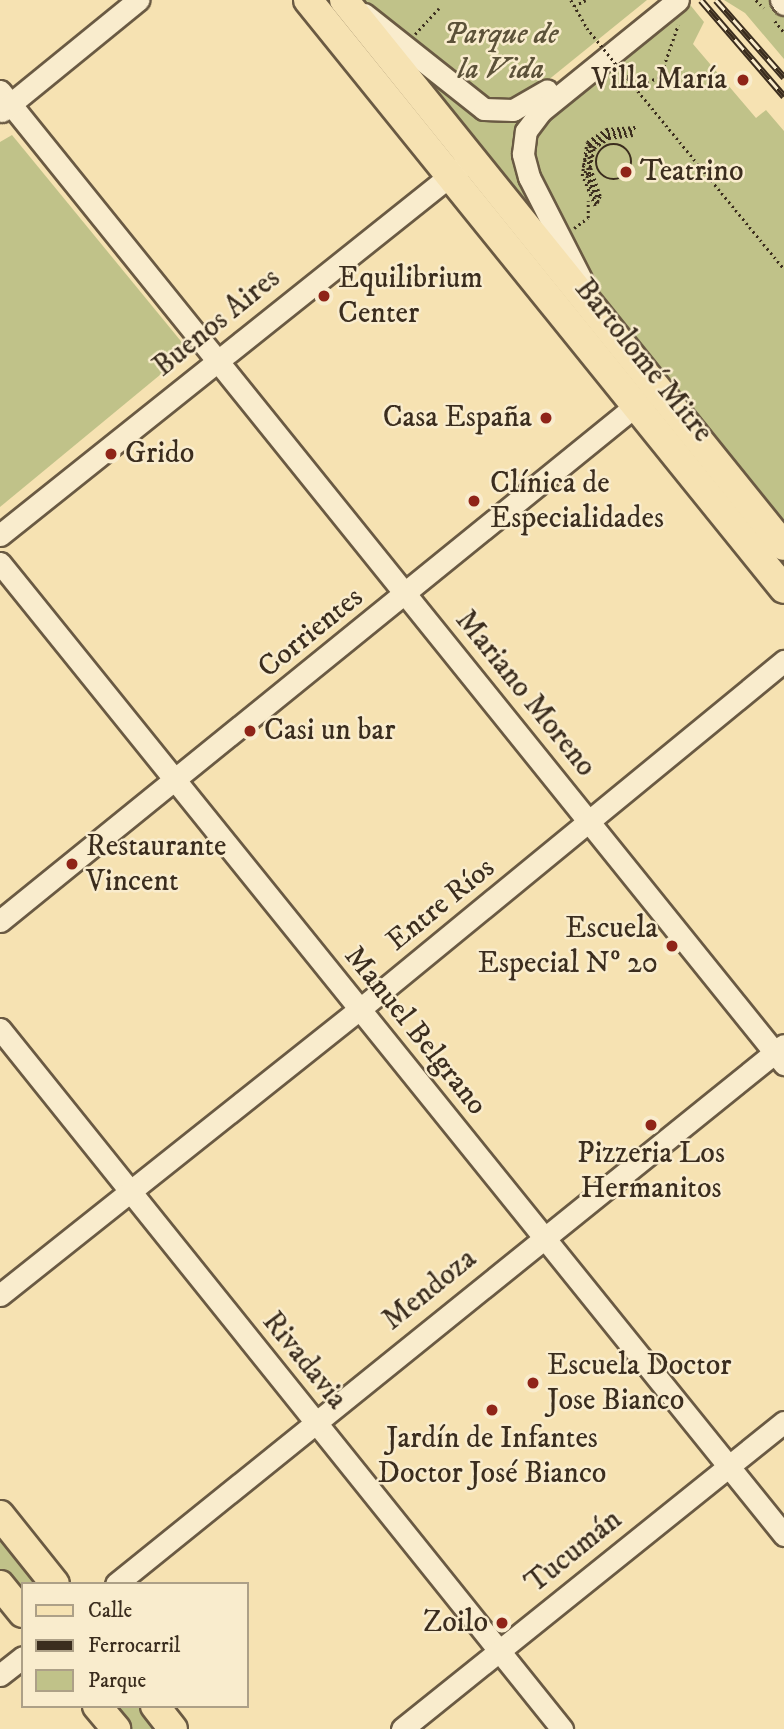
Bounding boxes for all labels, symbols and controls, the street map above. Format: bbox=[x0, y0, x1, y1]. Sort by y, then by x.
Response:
park label: Parque de la Vida bbox=[443, 17, 559, 88]
place label: Villa María bbox=[592, 62, 727, 98]
marker: Villa María bbox=[733, 70, 753, 90]
place label: Teatrino bbox=[640, 154, 744, 190]
marker: Teatrino bbox=[618, 164, 634, 180]
street label: Buenos Aires bbox=[146, 261, 288, 385]
place label: Equilibrium Center bbox=[338, 261, 483, 332]
street label: Bartolomé Mitre bbox=[566, 272, 720, 450]
marker: Equilibrium Center bbox=[316, 288, 332, 304]
place label: Casa España bbox=[383, 400, 532, 436]
marker: Casa España bbox=[538, 410, 554, 426]
place label: Grido bbox=[125, 436, 194, 472]
marker: Grido bbox=[103, 446, 119, 462]
place label: Clínica de Especialidades bbox=[490, 466, 664, 536]
marker: Clínica de Especialidades bbox=[464, 491, 484, 511]
street label: Corrientes bbox=[251, 580, 371, 686]
street label: Mariano Moreno bbox=[447, 604, 603, 784]
place label: Casi un bar bbox=[264, 713, 395, 749]
marker: Casi un bar bbox=[242, 723, 258, 739]
place label: Restaurante Vincent bbox=[86, 829, 227, 900]
street label: Entre Ríos bbox=[380, 851, 502, 959]
marker: Restaurante Vincent bbox=[64, 856, 80, 872]
place label: Escuela Especial Nº 20 bbox=[478, 911, 658, 982]
marker: Escuela Especial Nº 20 bbox=[664, 938, 680, 954]
street label: Manuel Belgrano bbox=[336, 939, 494, 1123]
marker: Pizzeria Los Hermanitos bbox=[643, 1117, 659, 1133]
place label: Pizzeria Los Hermanitos bbox=[577, 1136, 725, 1206]
street label: Mendoza bbox=[376, 1241, 484, 1339]
street label: Rivadavia bbox=[254, 1305, 354, 1417]
place label: Escuela Doctor Jose Bianco bbox=[547, 1348, 731, 1418]
marker: Escuela Doctor Jose Bianco bbox=[525, 1375, 541, 1391]
marker: Jardín de Infantes Doctor José Bianco bbox=[484, 1402, 500, 1418]
place label: Jardín de Infantes Doctor José Bianco bbox=[378, 1421, 606, 1492]
street label: Tucumán bbox=[519, 1502, 629, 1602]
legend bbox=[21, 1582, 248, 1708]
text: Calle bbox=[88, 1598, 132, 1624]
place label: Zoilo bbox=[423, 1605, 488, 1641]
marker: Zoilo bbox=[494, 1615, 510, 1631]
text: Ferrocarril bbox=[88, 1633, 180, 1659]
text: Parque bbox=[88, 1668, 146, 1694]

